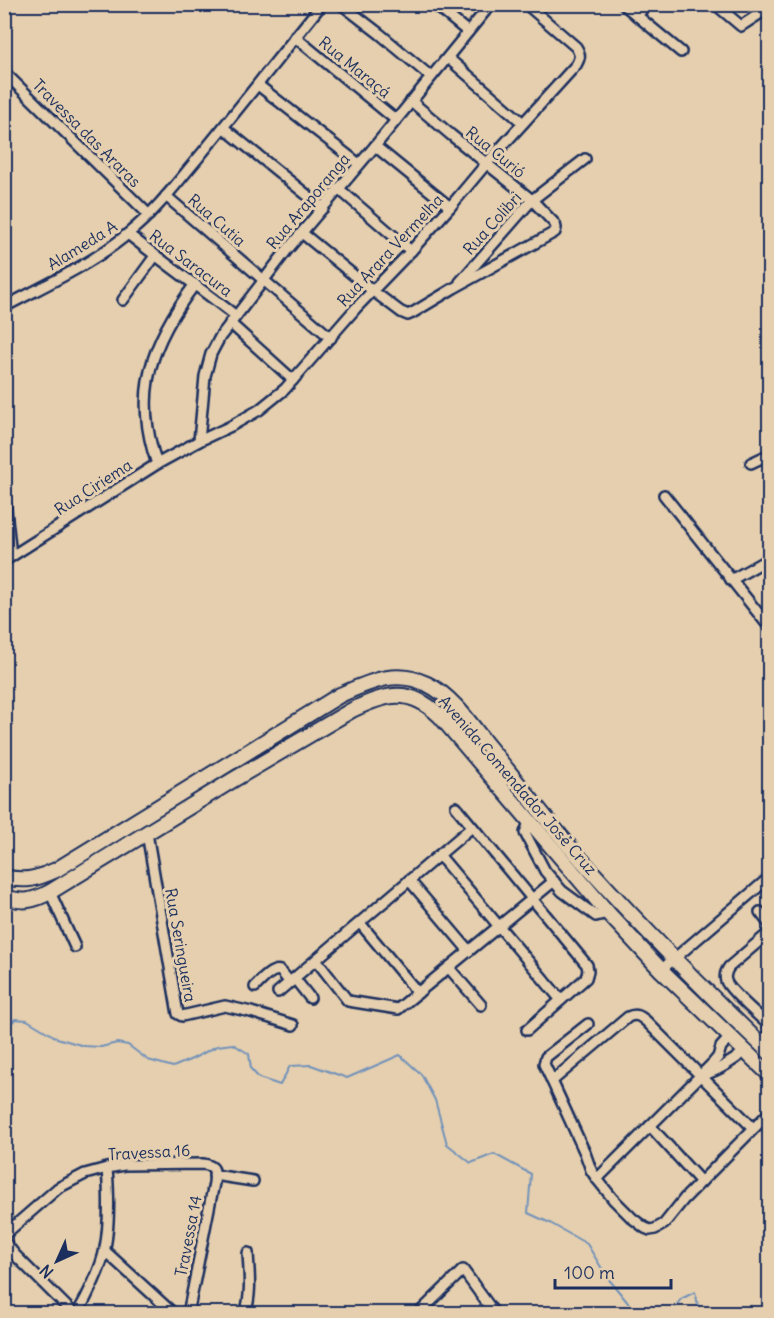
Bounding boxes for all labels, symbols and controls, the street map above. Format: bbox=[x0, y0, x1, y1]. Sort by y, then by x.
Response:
street label: Rua Maraçá bbox=[315, 32, 395, 102]
street label: Travessa das Araras bbox=[29, 75, 145, 191]
street label: Rua Curió bbox=[462, 122, 530, 182]
street label: Rua Araporanga bbox=[262, 149, 354, 253]
street label: Rua Colibri bbox=[459, 187, 525, 259]
street label: Rua Cutia bbox=[184, 189, 250, 251]
street label: Rua Arara Vermelha bbox=[333, 190, 447, 310]
street label: Alameda A bbox=[44, 216, 120, 274]
street label: Rua Saracura bbox=[146, 225, 236, 301]
street label: Rua Ciriema bbox=[51, 455, 135, 519]
street label: Avenida Comendador José Cruz bbox=[435, 691, 602, 879]
street label: Rua Seringueira bbox=[161, 887, 201, 1003]
street label: Travessa 16 bbox=[107, 1140, 191, 1164]
street label: Travessa 14 bbox=[170, 1194, 206, 1278]
north arrow bbox=[27, 1231, 87, 1291]
scale bar bbox=[555, 1252, 670, 1290]
text: N bbox=[35, 1261, 57, 1283]
text: 100 m bbox=[564, 1261, 615, 1284]

